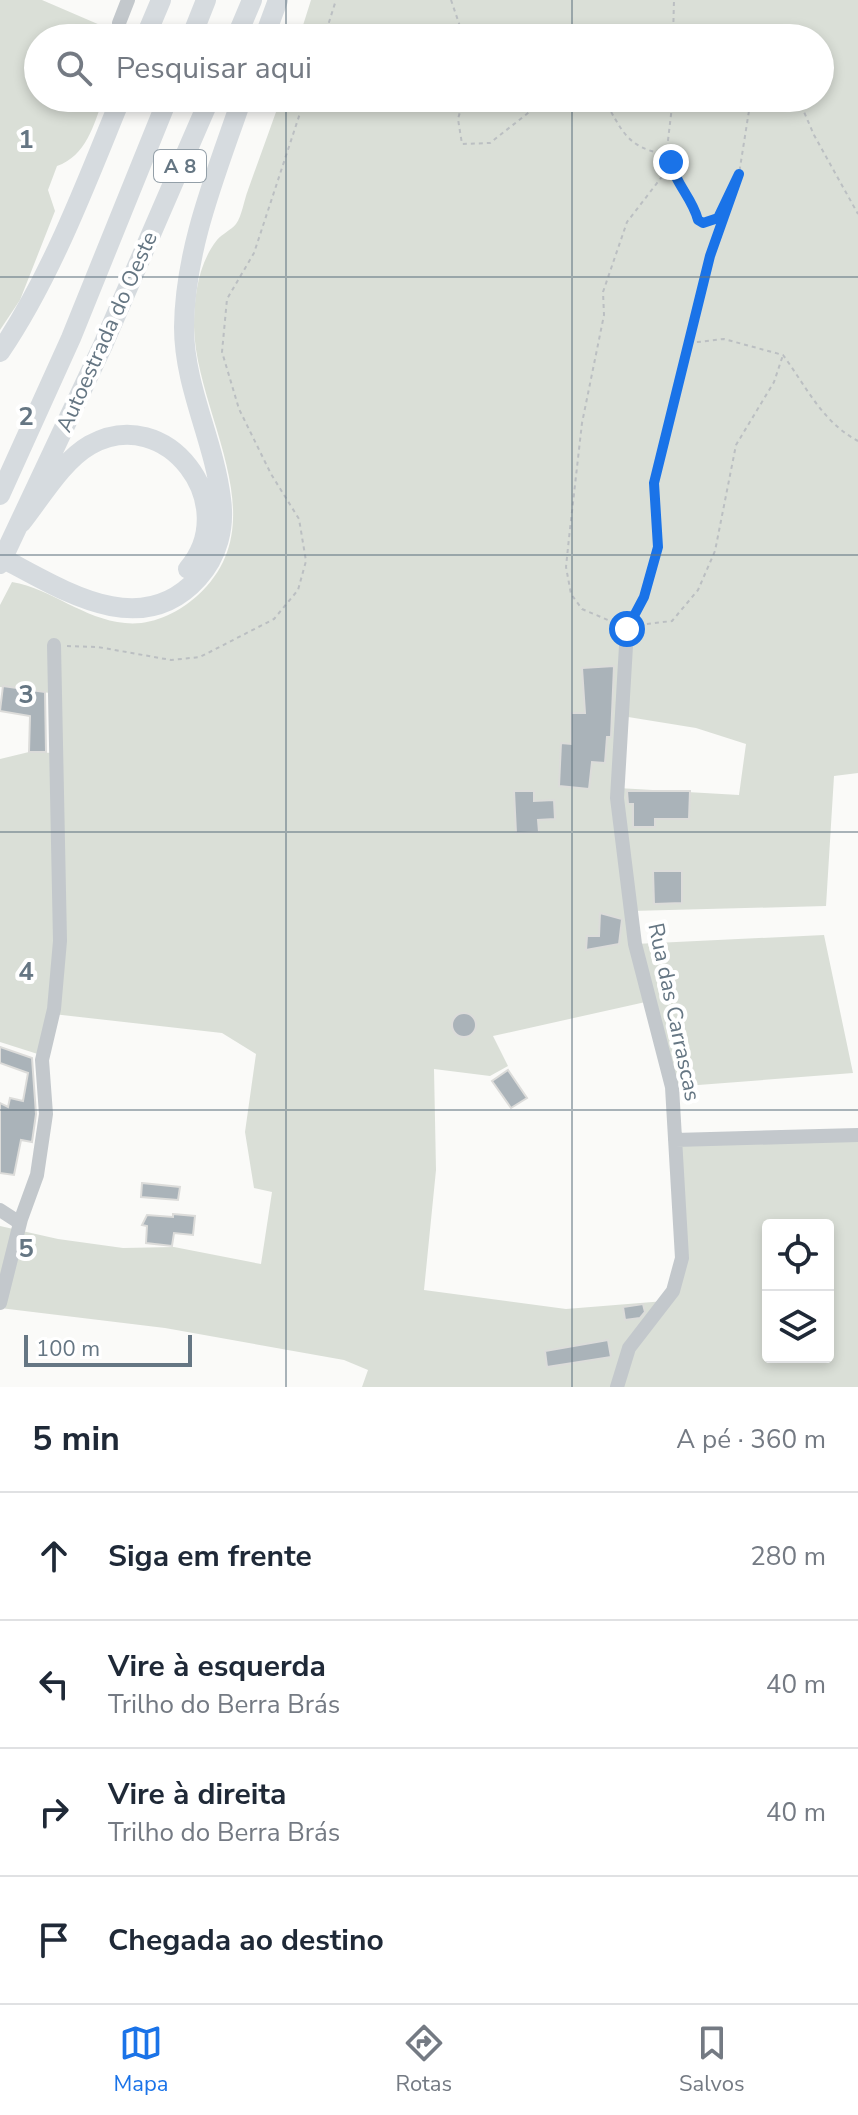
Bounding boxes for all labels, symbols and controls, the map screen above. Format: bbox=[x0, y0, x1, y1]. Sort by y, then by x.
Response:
search box bbox=[24, 24, 834, 112]
icon: search bbox=[52, 46, 96, 90]
text: Pesquisar aqui bbox=[116, 48, 312, 89]
text: 1 bbox=[18, 122, 34, 157]
route end bbox=[653, 144, 689, 180]
road number: A 8 bbox=[154, 150, 206, 182]
street label: Autoestrada do Oeste bbox=[49, 227, 165, 437]
text: 2 bbox=[18, 399, 34, 434]
route start bbox=[609, 611, 645, 647]
text: 3 bbox=[18, 677, 34, 712]
street label: Rua das Carrascas bbox=[640, 920, 708, 1104]
text: 4 bbox=[18, 954, 34, 989]
map controls bbox=[762, 1219, 834, 1363]
button: locate bbox=[762, 1219, 834, 1291]
text: 5 bbox=[18, 1231, 34, 1266]
button: layers bbox=[762, 1291, 834, 1363]
scale bar bbox=[24, 1331, 192, 1367]
text: 100 m bbox=[36, 1334, 100, 1364]
text: 5 min bbox=[32, 1416, 120, 1462]
text: A pé · 360 m bbox=[676, 1422, 826, 1457]
icon: ahead bbox=[32, 1534, 76, 1578]
text: Siga em frente bbox=[108, 1536, 312, 1577]
text: 280 m bbox=[750, 1539, 826, 1574]
text: Vire à esquerda bbox=[108, 1646, 326, 1687]
icon: left bbox=[32, 1662, 76, 1706]
text: 40 m bbox=[766, 1667, 826, 1702]
text: Trilho do Berra Brás bbox=[108, 1687, 340, 1722]
text: Vire à direita bbox=[108, 1774, 286, 1815]
icon: right bbox=[32, 1790, 76, 1834]
text: 40 m bbox=[766, 1795, 826, 1830]
text: Trilho do Berra Brás bbox=[108, 1815, 340, 1850]
icon: arrive bbox=[32, 1918, 76, 1962]
text: Chegada ao destino bbox=[108, 1920, 384, 1961]
tab: Mapa bbox=[114, 2021, 168, 2099]
tab: Rotas bbox=[395, 2021, 452, 2099]
tab: Salvos bbox=[679, 2021, 744, 2099]

